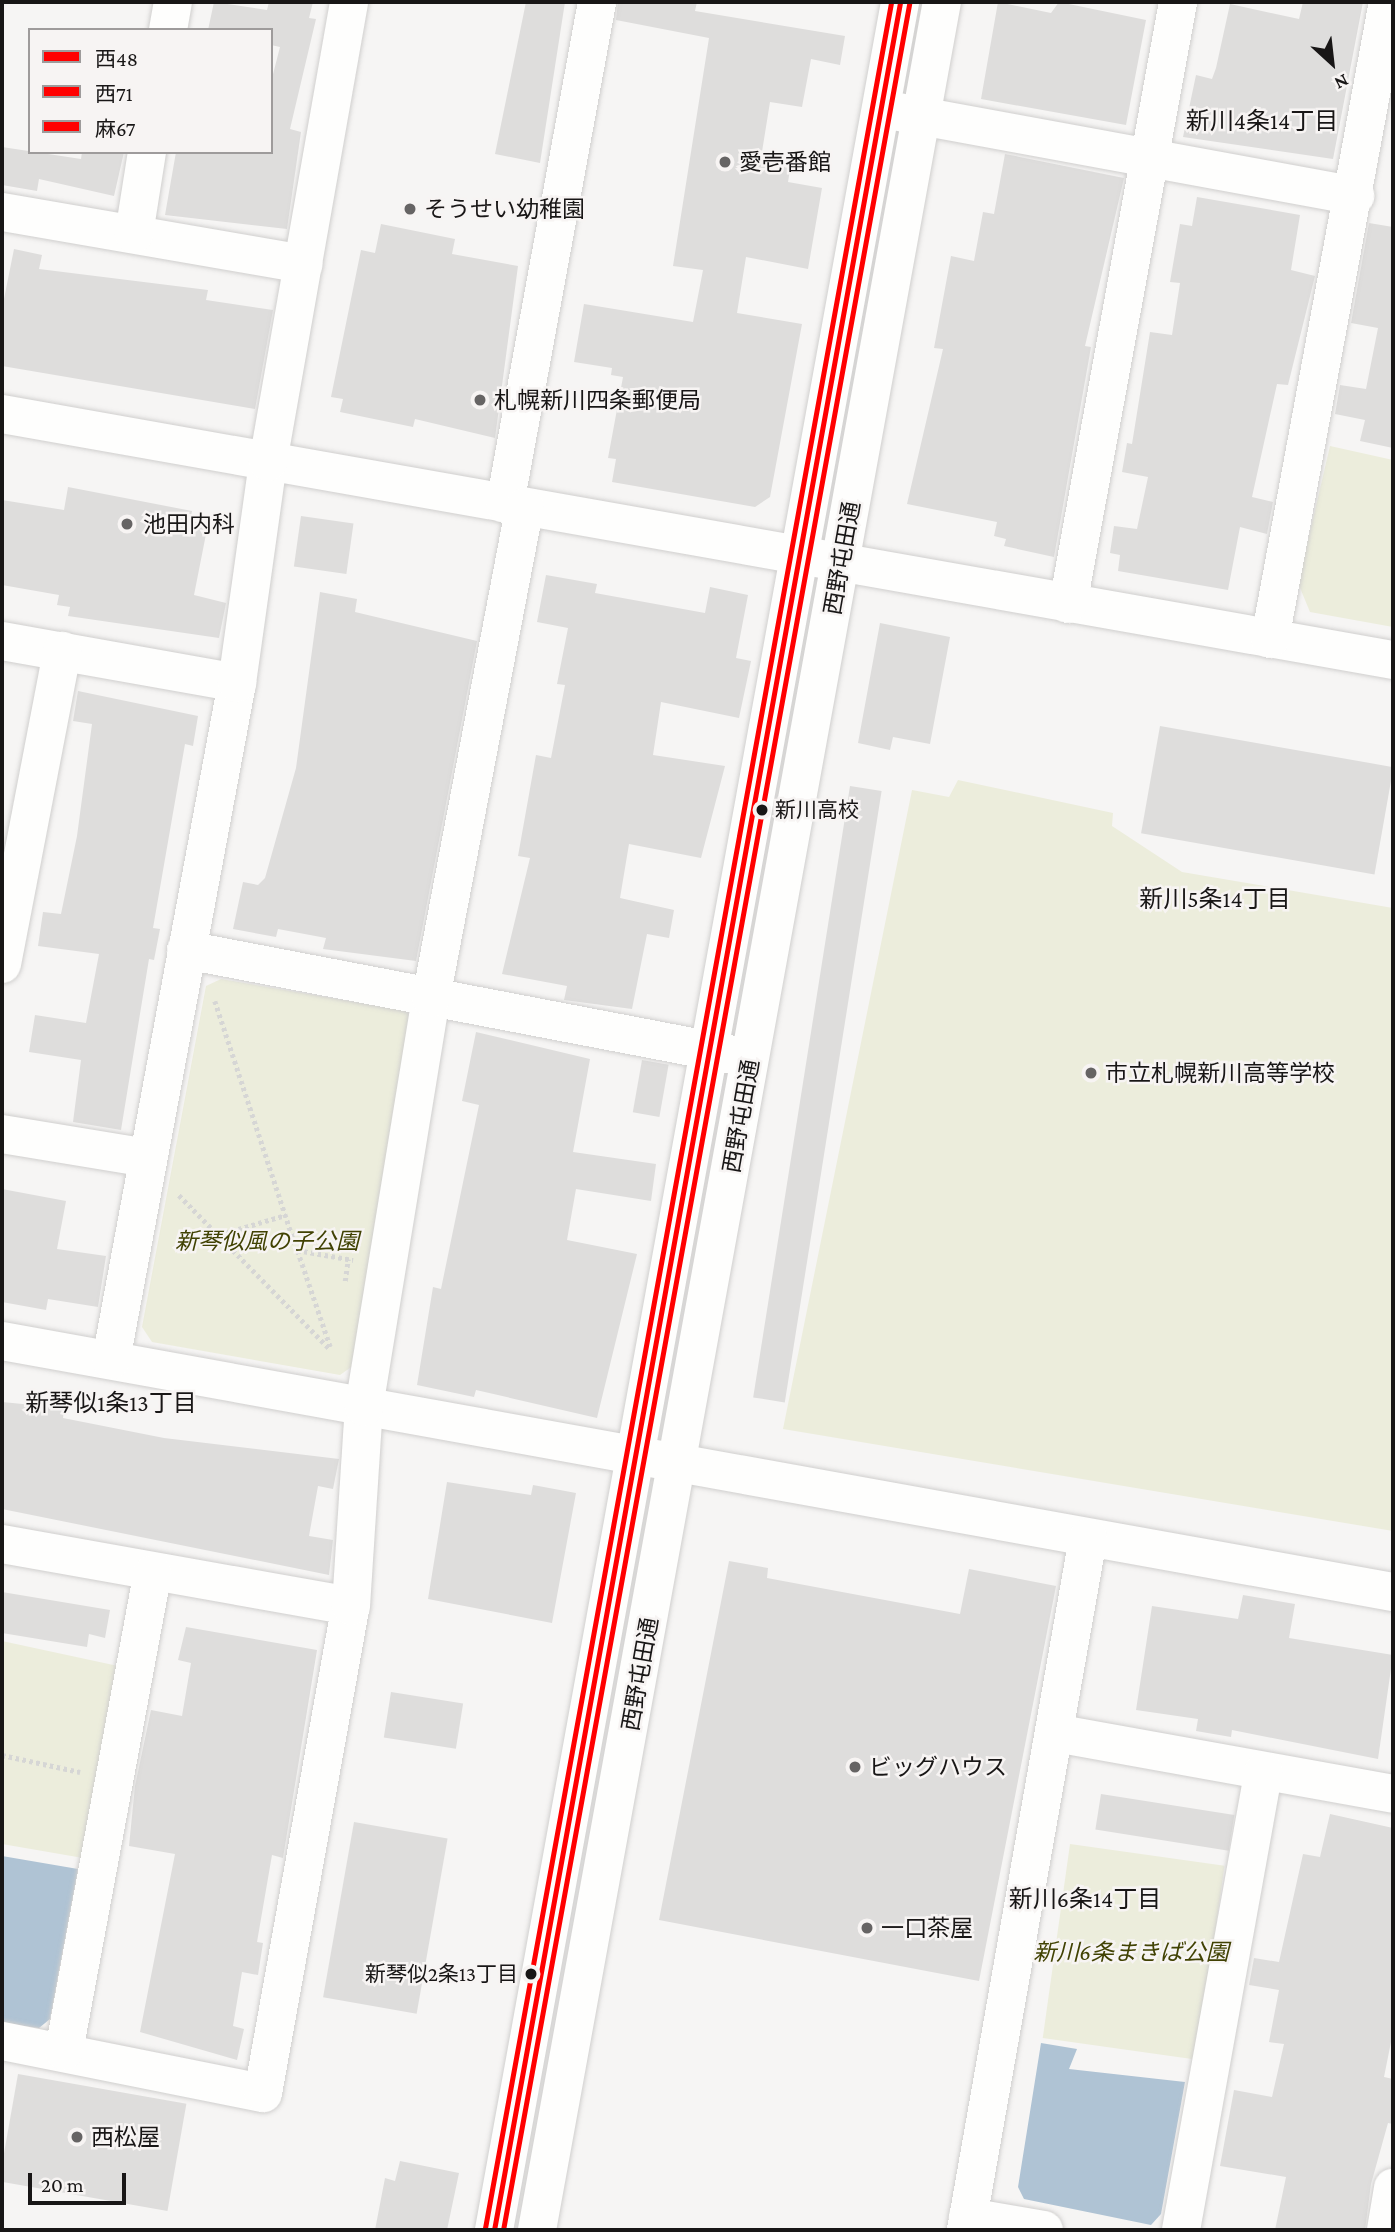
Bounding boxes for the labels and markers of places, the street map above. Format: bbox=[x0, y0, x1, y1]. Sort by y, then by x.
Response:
place label: 愛壱番館 bbox=[739, 148, 831, 176]
marker: 愛壱番館 bbox=[717, 154, 733, 170]
place label: そうせい幼稚園 bbox=[424, 195, 585, 223]
marker: そうせい幼稚園 bbox=[402, 201, 418, 217]
place label: 札幌新川四条郵便局 bbox=[494, 386, 701, 414]
marker: 札幌新川四条郵便局 bbox=[472, 392, 488, 408]
place label: 池田内科 bbox=[143, 510, 235, 538]
marker: 池田内科 bbox=[117, 514, 137, 534]
place label: 新川高校 bbox=[775, 797, 859, 823]
marker: 新川高校 bbox=[755, 803, 769, 817]
place label: 市立札幌新川高等学校 bbox=[1105, 1059, 1335, 1087]
marker: 市立札幌新川高等学校 bbox=[1083, 1065, 1099, 1081]
place label: ビッグハウス bbox=[869, 1753, 1007, 1781]
marker: ビッグハウス bbox=[847, 1759, 863, 1775]
place label: 一口茶屋 bbox=[881, 1914, 973, 1942]
marker: 一口茶屋 bbox=[859, 1920, 875, 1936]
place label: 新琴似2条13丁目 bbox=[365, 1961, 518, 1987]
marker: 新琴似2条13丁目 bbox=[524, 1967, 538, 1981]
place label: 西松屋 bbox=[91, 2123, 160, 2151]
marker: 西松屋 bbox=[69, 2129, 85, 2145]

